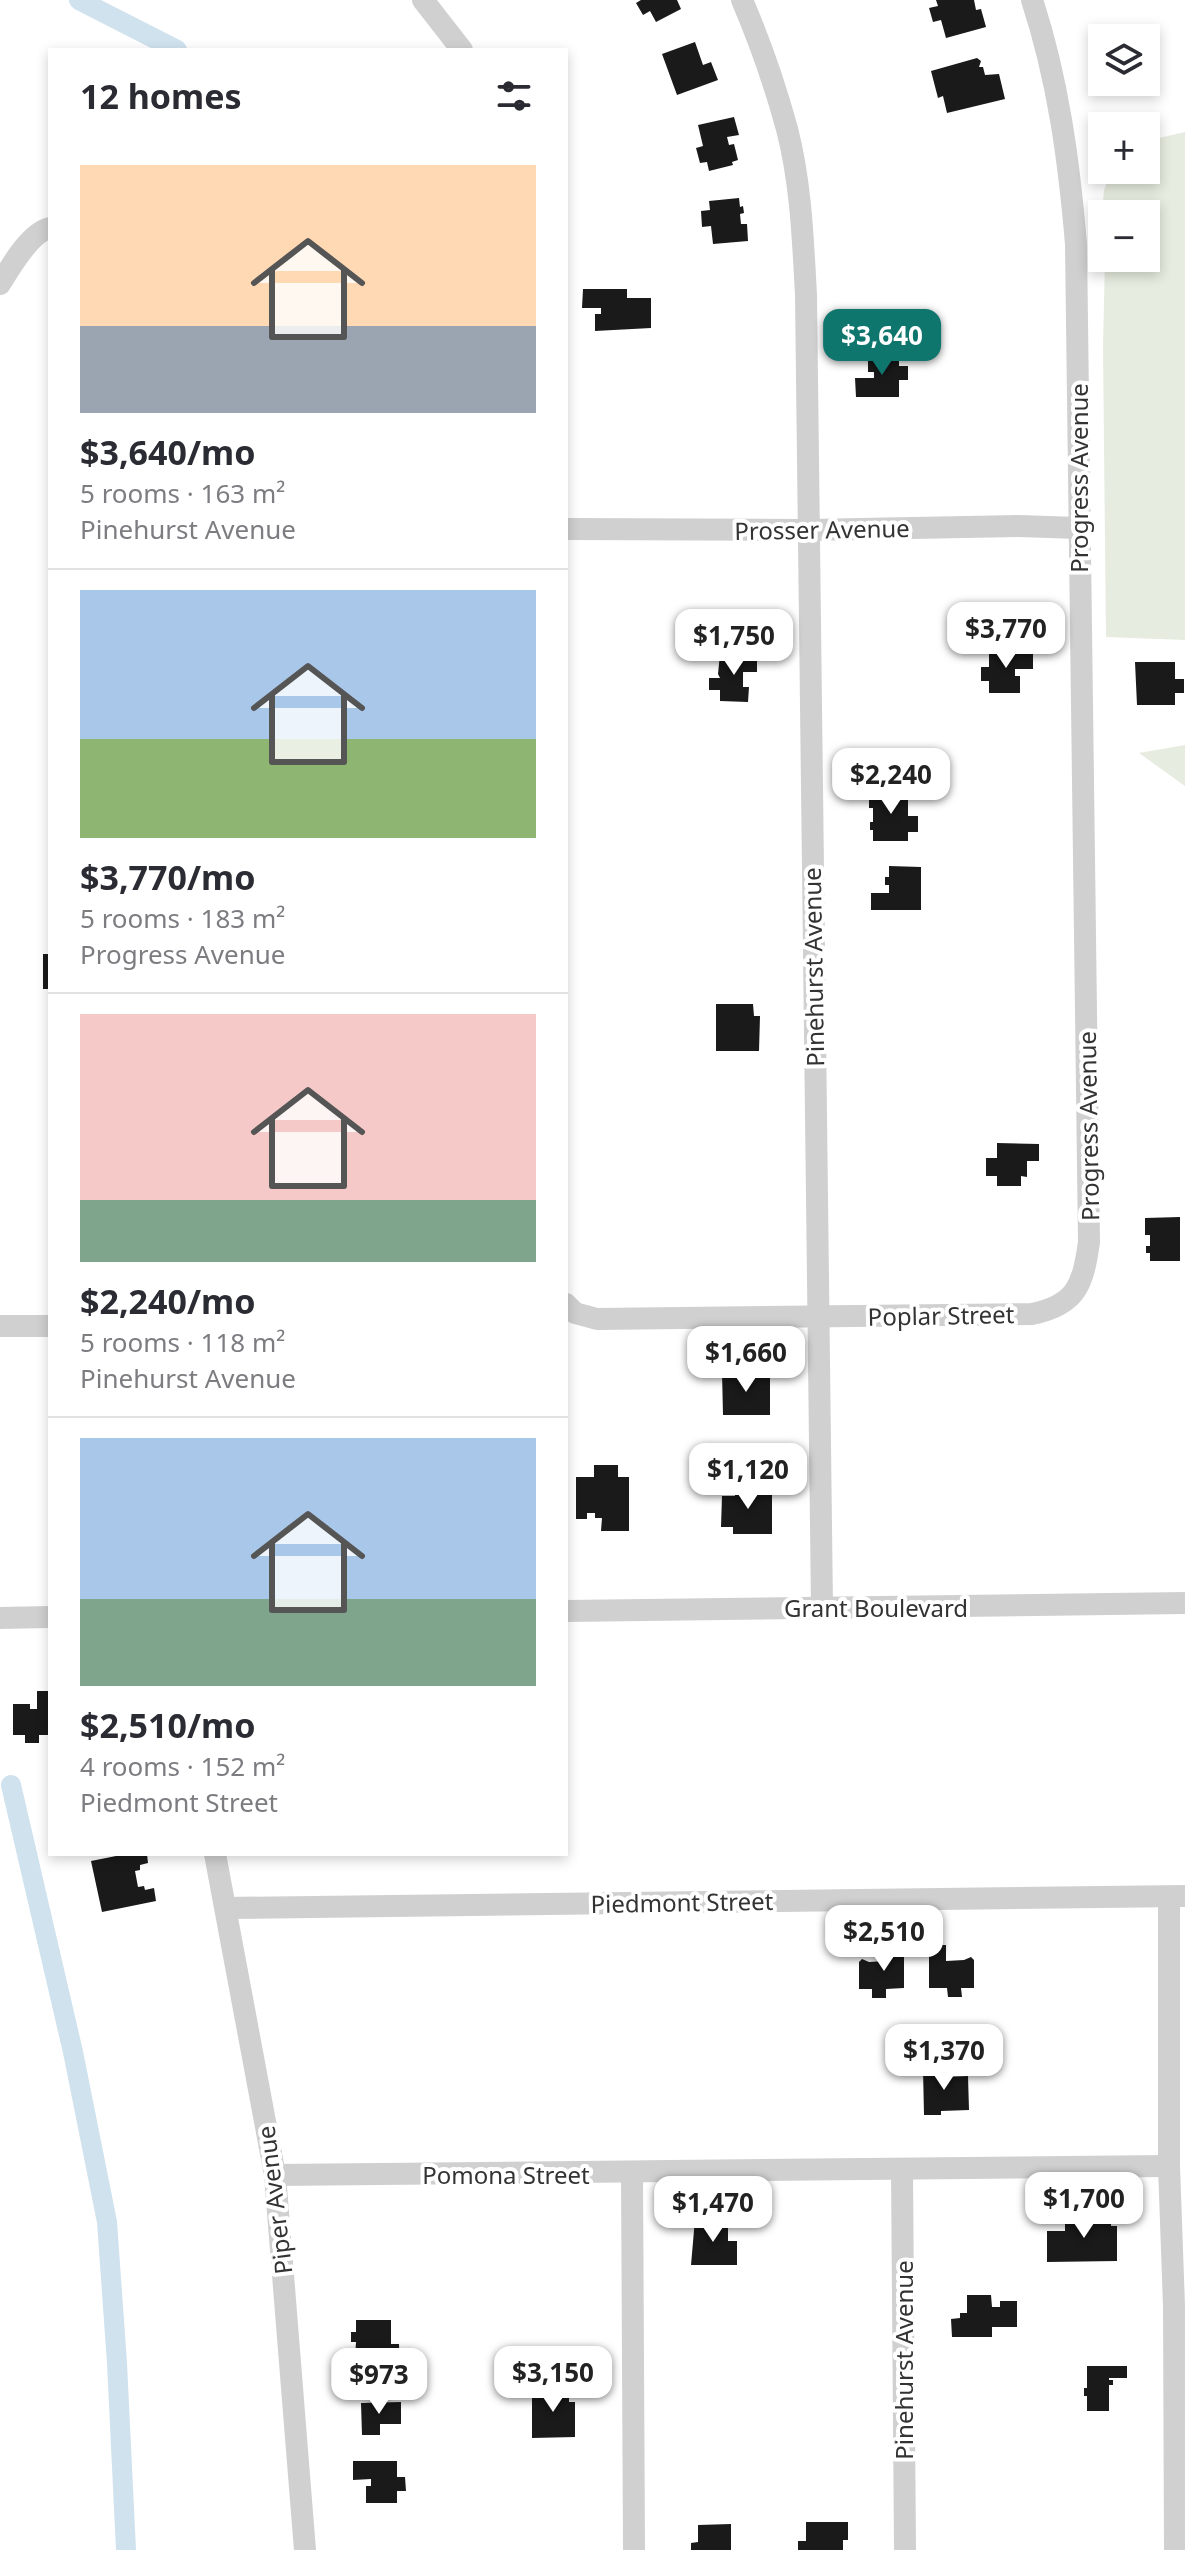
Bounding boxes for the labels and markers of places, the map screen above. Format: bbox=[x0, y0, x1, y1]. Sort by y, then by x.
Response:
pin: $3,640 bbox=[817, 309, 947, 377]
pin: $3,770 bbox=[941, 602, 1071, 670]
pin: $1,750 bbox=[669, 609, 799, 677]
pin: $2,240 bbox=[826, 748, 956, 816]
pin: $1,660 bbox=[681, 1326, 811, 1394]
pin: $1,120 bbox=[683, 1443, 813, 1511]
pin: $2,510 bbox=[819, 1905, 949, 1973]
pin: $1,370 bbox=[879, 2024, 1009, 2092]
pin: $1,700 bbox=[1019, 2172, 1149, 2240]
pin: $1,470 bbox=[648, 2176, 778, 2244]
pin: $3,150 bbox=[488, 2346, 618, 2414]
pin: $973 bbox=[332, 2348, 426, 2416]

